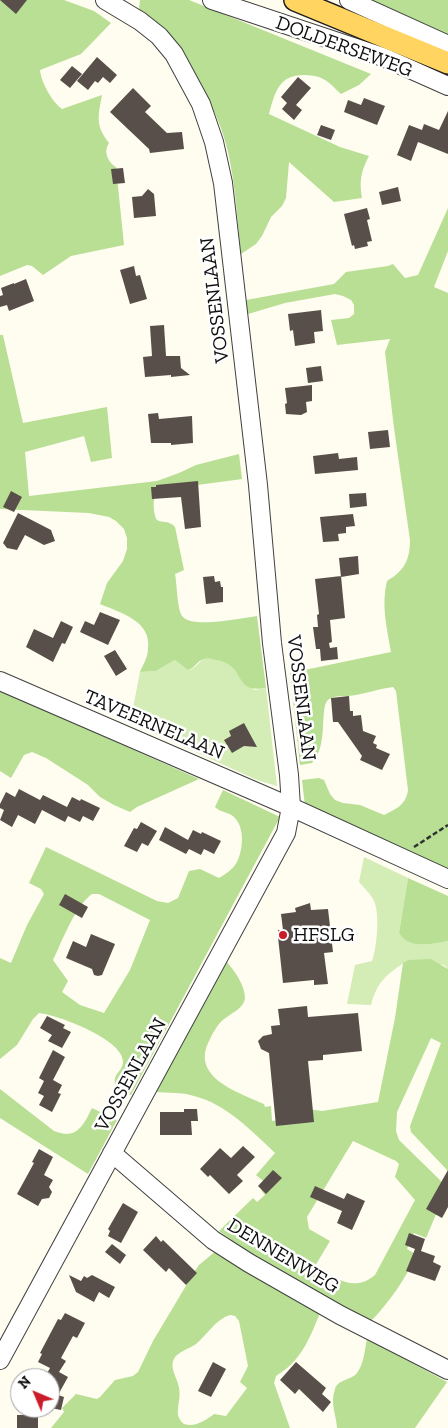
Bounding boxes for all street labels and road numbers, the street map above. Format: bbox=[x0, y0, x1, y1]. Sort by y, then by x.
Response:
street label: DOLDERSEWEG bbox=[272, 11, 416, 83]
street label: VOSSENLAAN bbox=[195, 236, 235, 364]
street label: VOSSENLAAN bbox=[281, 634, 321, 762]
street label: TAVEERNELAAN bbox=[80, 685, 228, 765]
street label: VOSSENLAAN bbox=[90, 1014, 172, 1136]
street label: DENNENWEG bbox=[223, 1213, 343, 1299]

